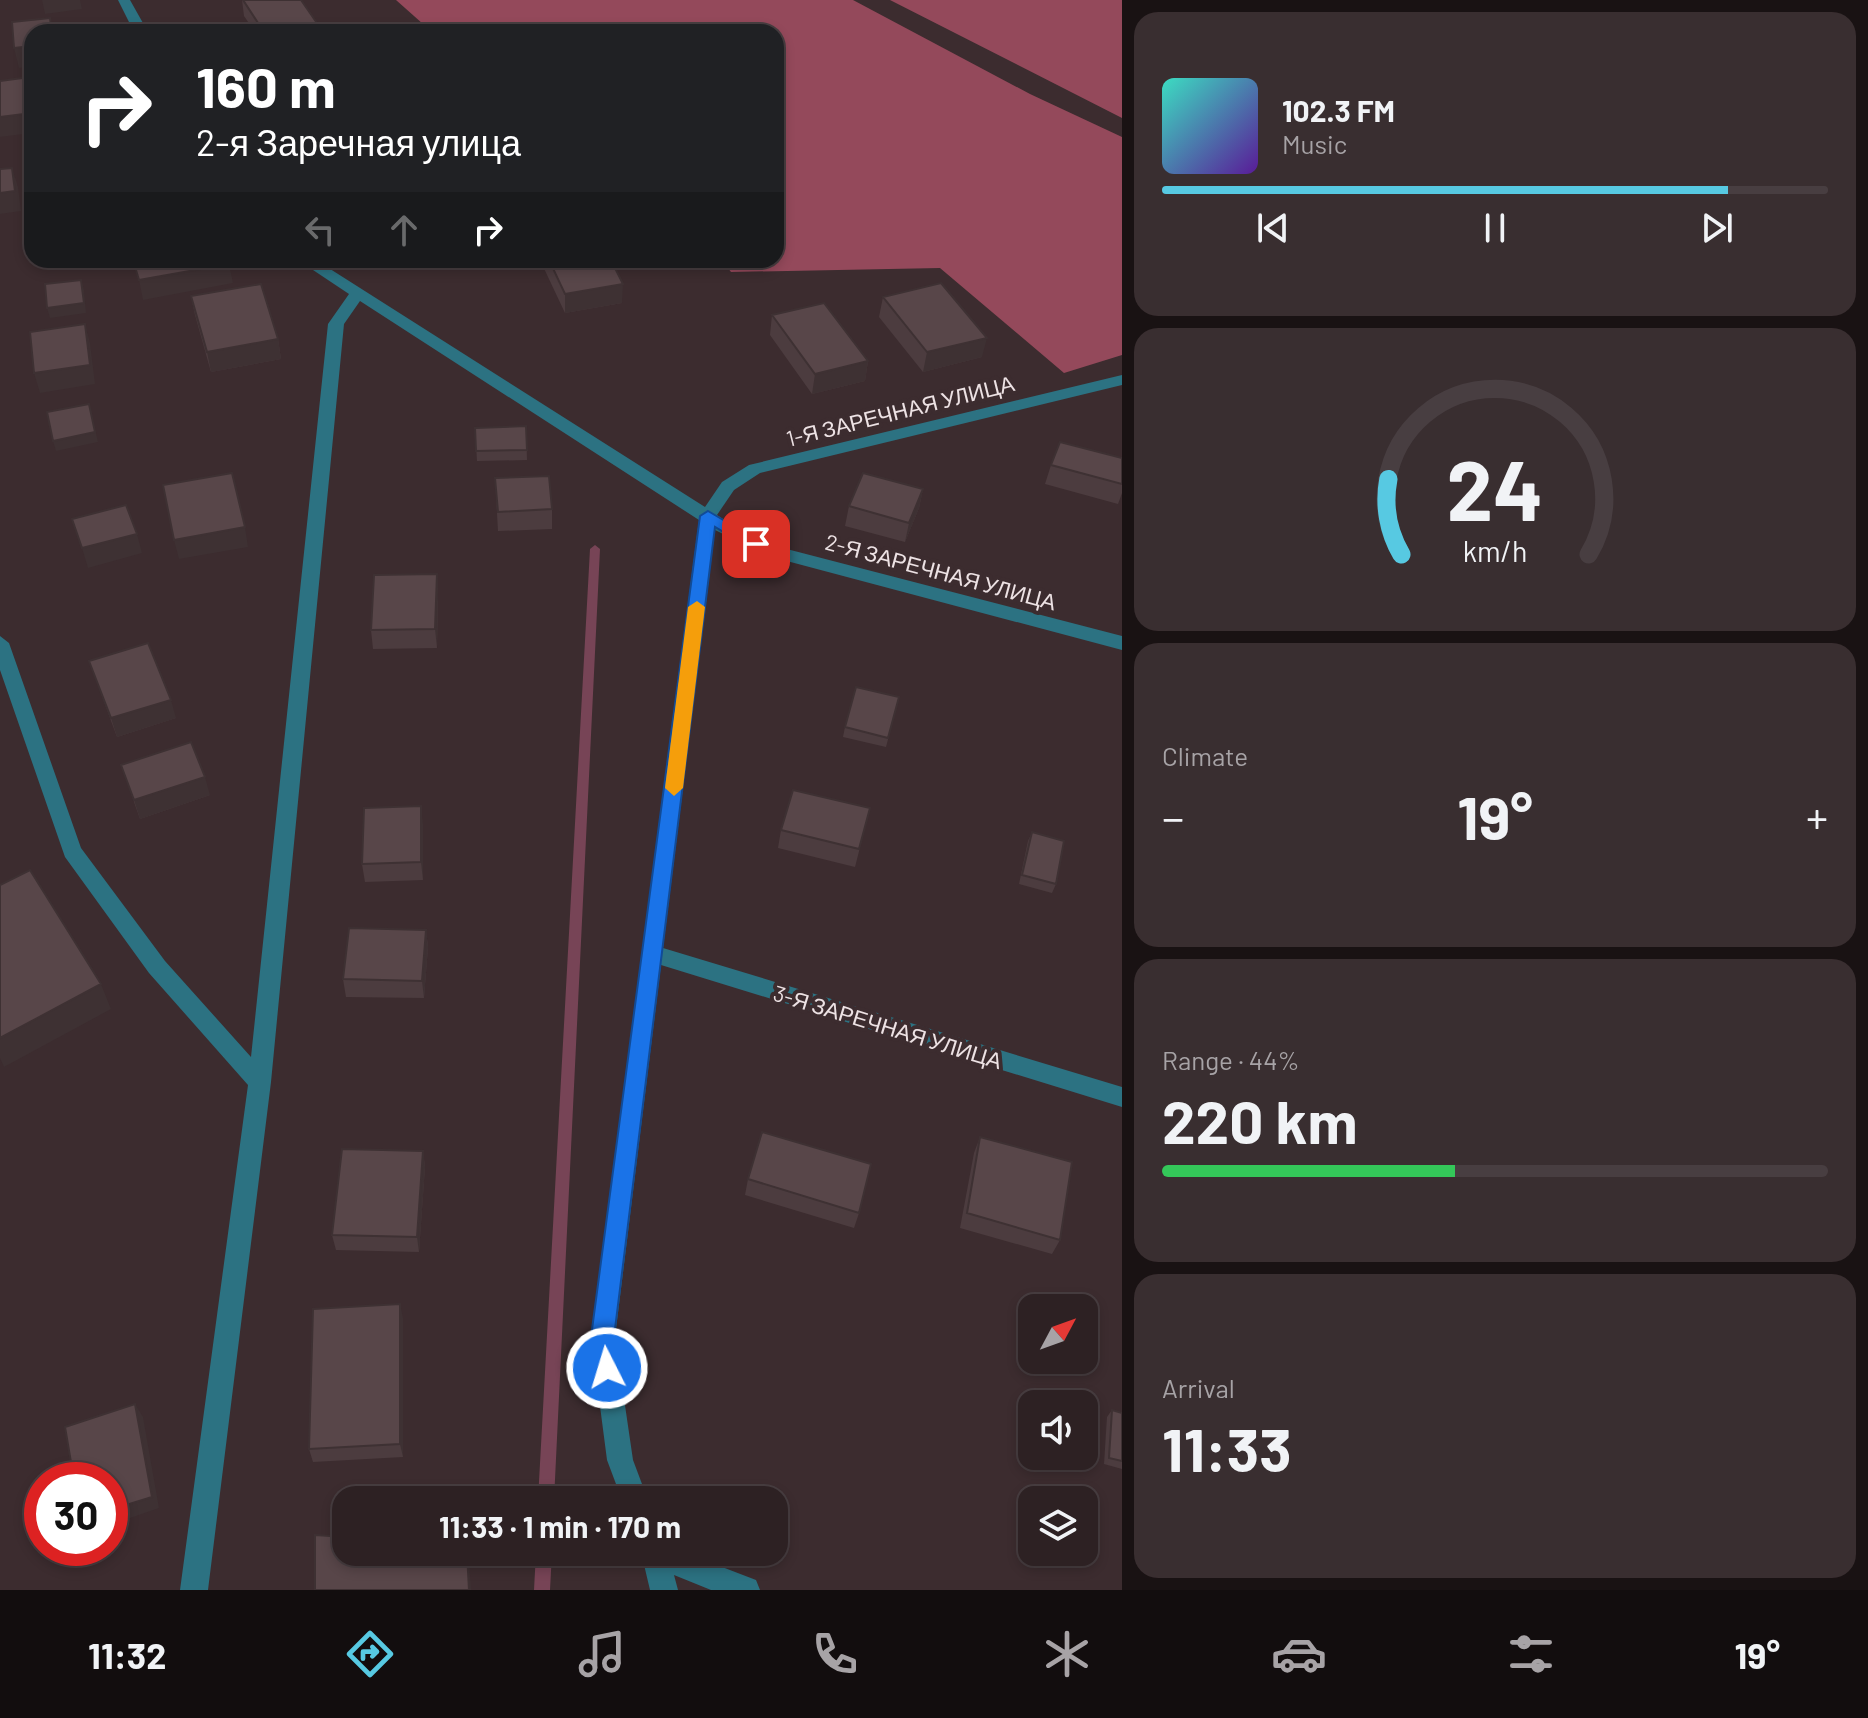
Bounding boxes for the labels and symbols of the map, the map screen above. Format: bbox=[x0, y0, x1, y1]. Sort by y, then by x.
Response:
street label: 1-Я ЗАРЕЧНАЯ УЛИЦА bbox=[783, 369, 1017, 452]
pin bbox=[722, 510, 790, 578]
street label: 2-Я ЗАРЕЧНАЯ УЛИЦА bbox=[822, 528, 1060, 615]
street label: 3-Я ЗАРЕЧНАЯ УЛИЦА bbox=[770, 979, 1006, 1074]
north arrow bbox=[1018, 1294, 1098, 1374]
position arrow bbox=[565, 1326, 649, 1410]
speed limit sign: 30 bbox=[24, 1462, 128, 1566]

